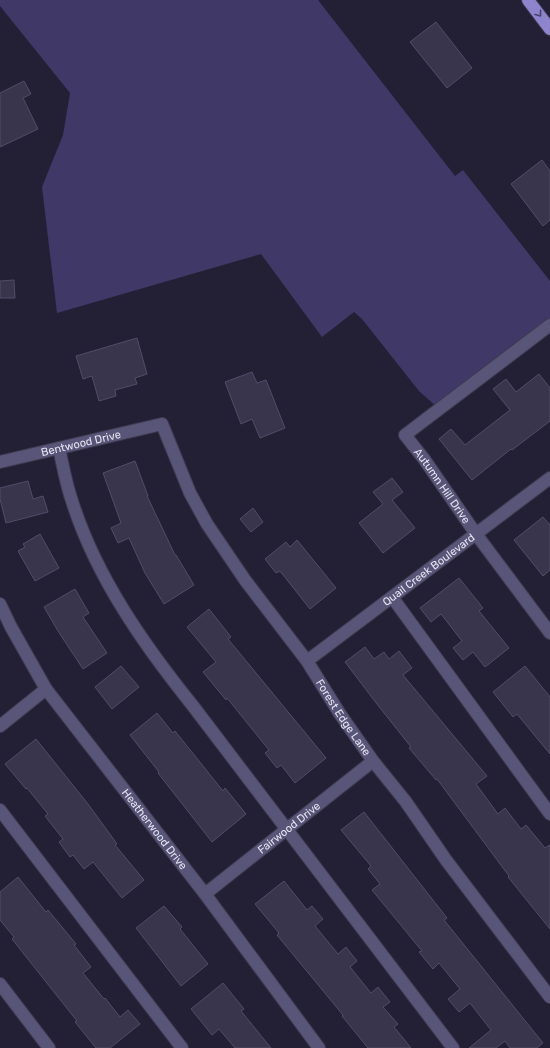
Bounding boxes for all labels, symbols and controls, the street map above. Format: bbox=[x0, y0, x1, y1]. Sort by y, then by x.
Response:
one-way arrow bbox=[534, 10, 541, 17]
street label: Bentwood Drive bbox=[40, 427, 122, 459]
street label: Autumn Hill Drive bbox=[411, 445, 473, 526]
street label: Quail Creek Boulevard bbox=[380, 531, 477, 608]
street label: Forest Edge Lane bbox=[313, 677, 374, 758]
street label: Heatherwood Drive bbox=[119, 786, 190, 872]
street label: Fairwood Drive bbox=[255, 799, 323, 856]

